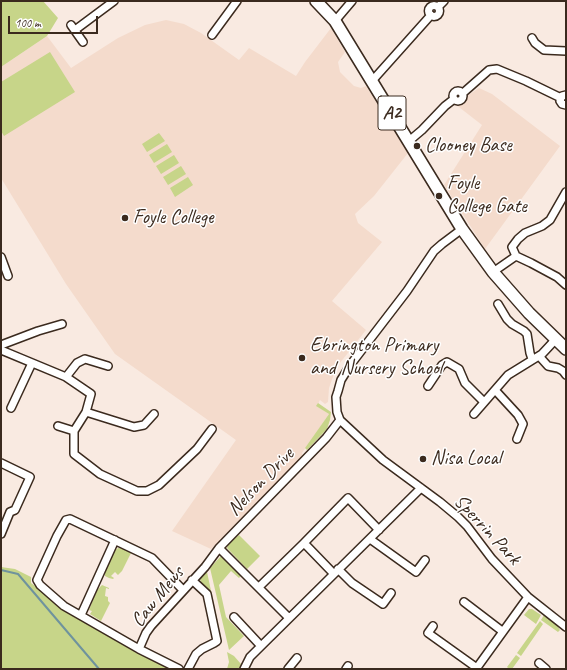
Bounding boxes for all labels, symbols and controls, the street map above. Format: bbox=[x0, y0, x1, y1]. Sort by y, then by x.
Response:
scale bar bbox=[10, 8, 100, 34]
text: 100 m bbox=[15, 15, 41, 31]
road number: A2 bbox=[378, 96, 406, 130]
place label: Clooney Base bbox=[425, 134, 512, 158]
marker: Clooney Base bbox=[412, 141, 422, 151]
place label: Foyle College Gate bbox=[447, 172, 527, 219]
marker: Foyle College Gate bbox=[434, 191, 444, 201]
place label: Foyle College bbox=[133, 206, 213, 230]
marker: Foyle College bbox=[120, 213, 130, 223]
place label: Ebrington Primary and Nursery School bbox=[310, 334, 442, 381]
marker: Ebrington Primary and Nursery School bbox=[297, 353, 307, 363]
street label: Nelson Drive bbox=[223, 443, 299, 521]
place label: Nisa Local bbox=[431, 447, 501, 471]
marker: Nisa Local bbox=[418, 454, 428, 464]
street label: Sperrin Park bbox=[448, 490, 526, 570]
street label: Caw Mews bbox=[126, 562, 190, 632]

